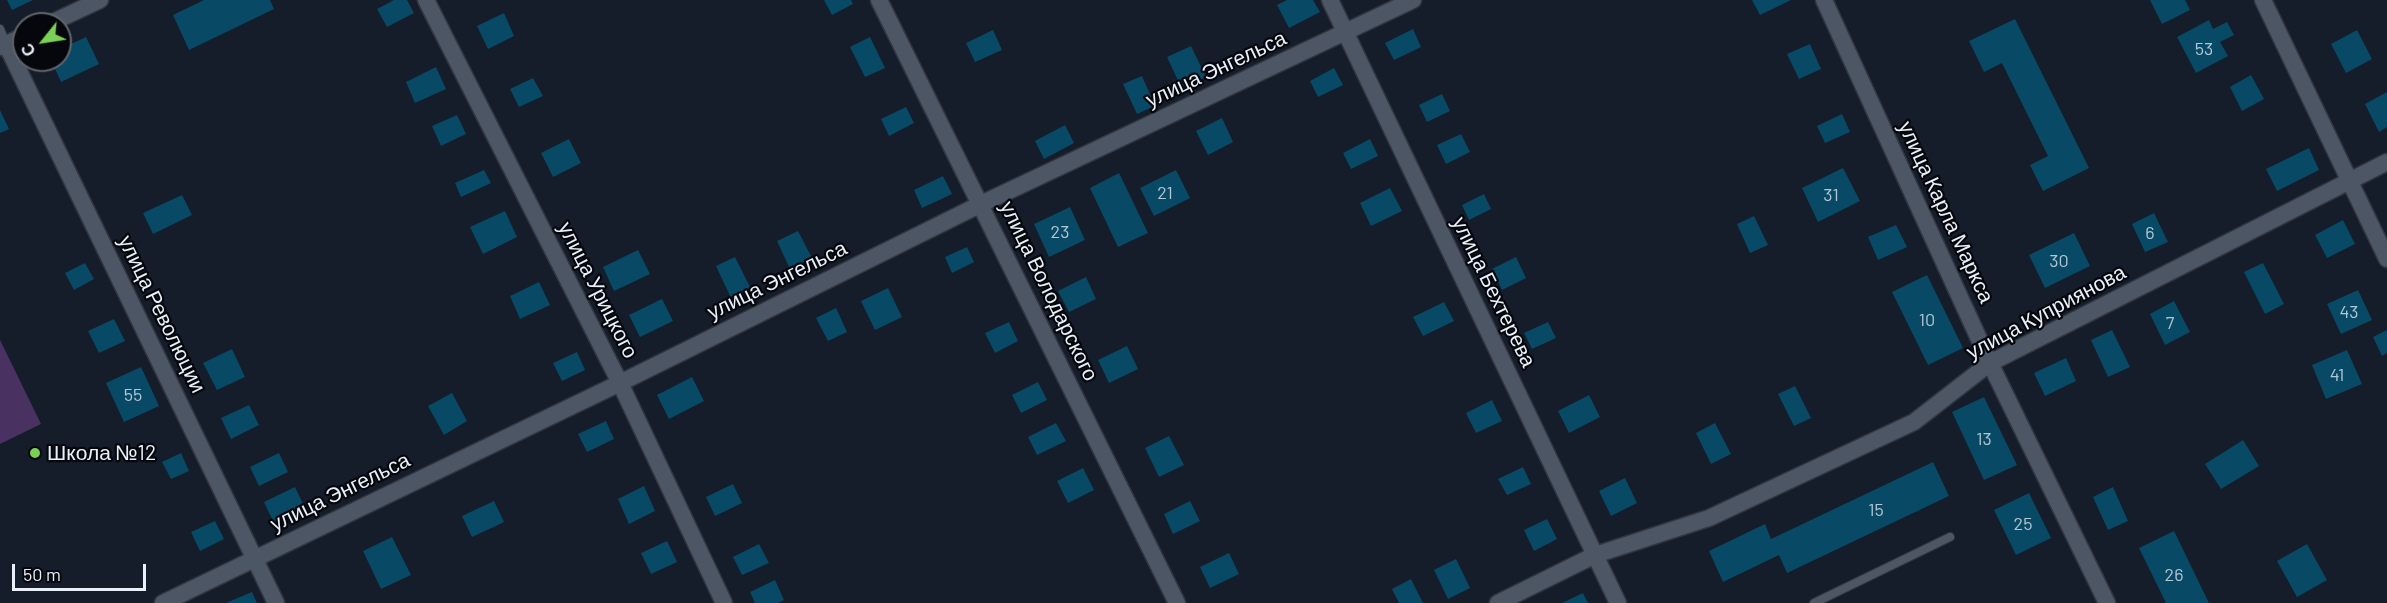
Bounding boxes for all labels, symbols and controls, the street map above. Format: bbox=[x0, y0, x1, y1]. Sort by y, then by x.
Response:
north arrow bbox=[12, 12, 72, 72]
street label: улица Энгельса bbox=[1142, 25, 1290, 113]
house number: 53 bbox=[2195, 38, 2213, 60]
text: С bbox=[17, 40, 39, 60]
street label: улица Карла Маркса bbox=[1893, 117, 1999, 307]
house number: 21 bbox=[1157, 182, 1173, 204]
house number: 31 bbox=[1823, 184, 1839, 206]
street label: улица Володарского bbox=[995, 197, 1103, 385]
street label: улица Бехтерева bbox=[1447, 213, 1541, 371]
street label: улица Урицкого bbox=[553, 218, 643, 362]
house number: 23 bbox=[1051, 221, 1069, 243]
house number: 6 bbox=[2145, 222, 2155, 244]
street label: улица Революции bbox=[113, 231, 211, 397]
street label: улица Энгельса bbox=[703, 235, 851, 325]
house number: 30 bbox=[2049, 250, 2069, 272]
street label: улица Куприянова bbox=[1962, 259, 2130, 365]
house number: 43 bbox=[2339, 301, 2359, 323]
house number: 10 bbox=[1919, 309, 1935, 331]
house number: 7 bbox=[2166, 312, 2174, 334]
house number: 41 bbox=[2330, 364, 2344, 386]
house number: 55 bbox=[124, 384, 142, 406]
house number: 13 bbox=[1976, 428, 1992, 450]
place label: Школа №12 bbox=[47, 440, 156, 466]
marker: Школа №12 bbox=[28, 446, 42, 460]
street label: улица Энгельса bbox=[266, 447, 414, 537]
house number: 15 bbox=[1868, 499, 1884, 521]
house number: 25 bbox=[2014, 513, 2032, 535]
scale bar bbox=[15, 552, 148, 590]
text: 50 m bbox=[23, 563, 61, 585]
house number: 26 bbox=[2165, 564, 2183, 586]

